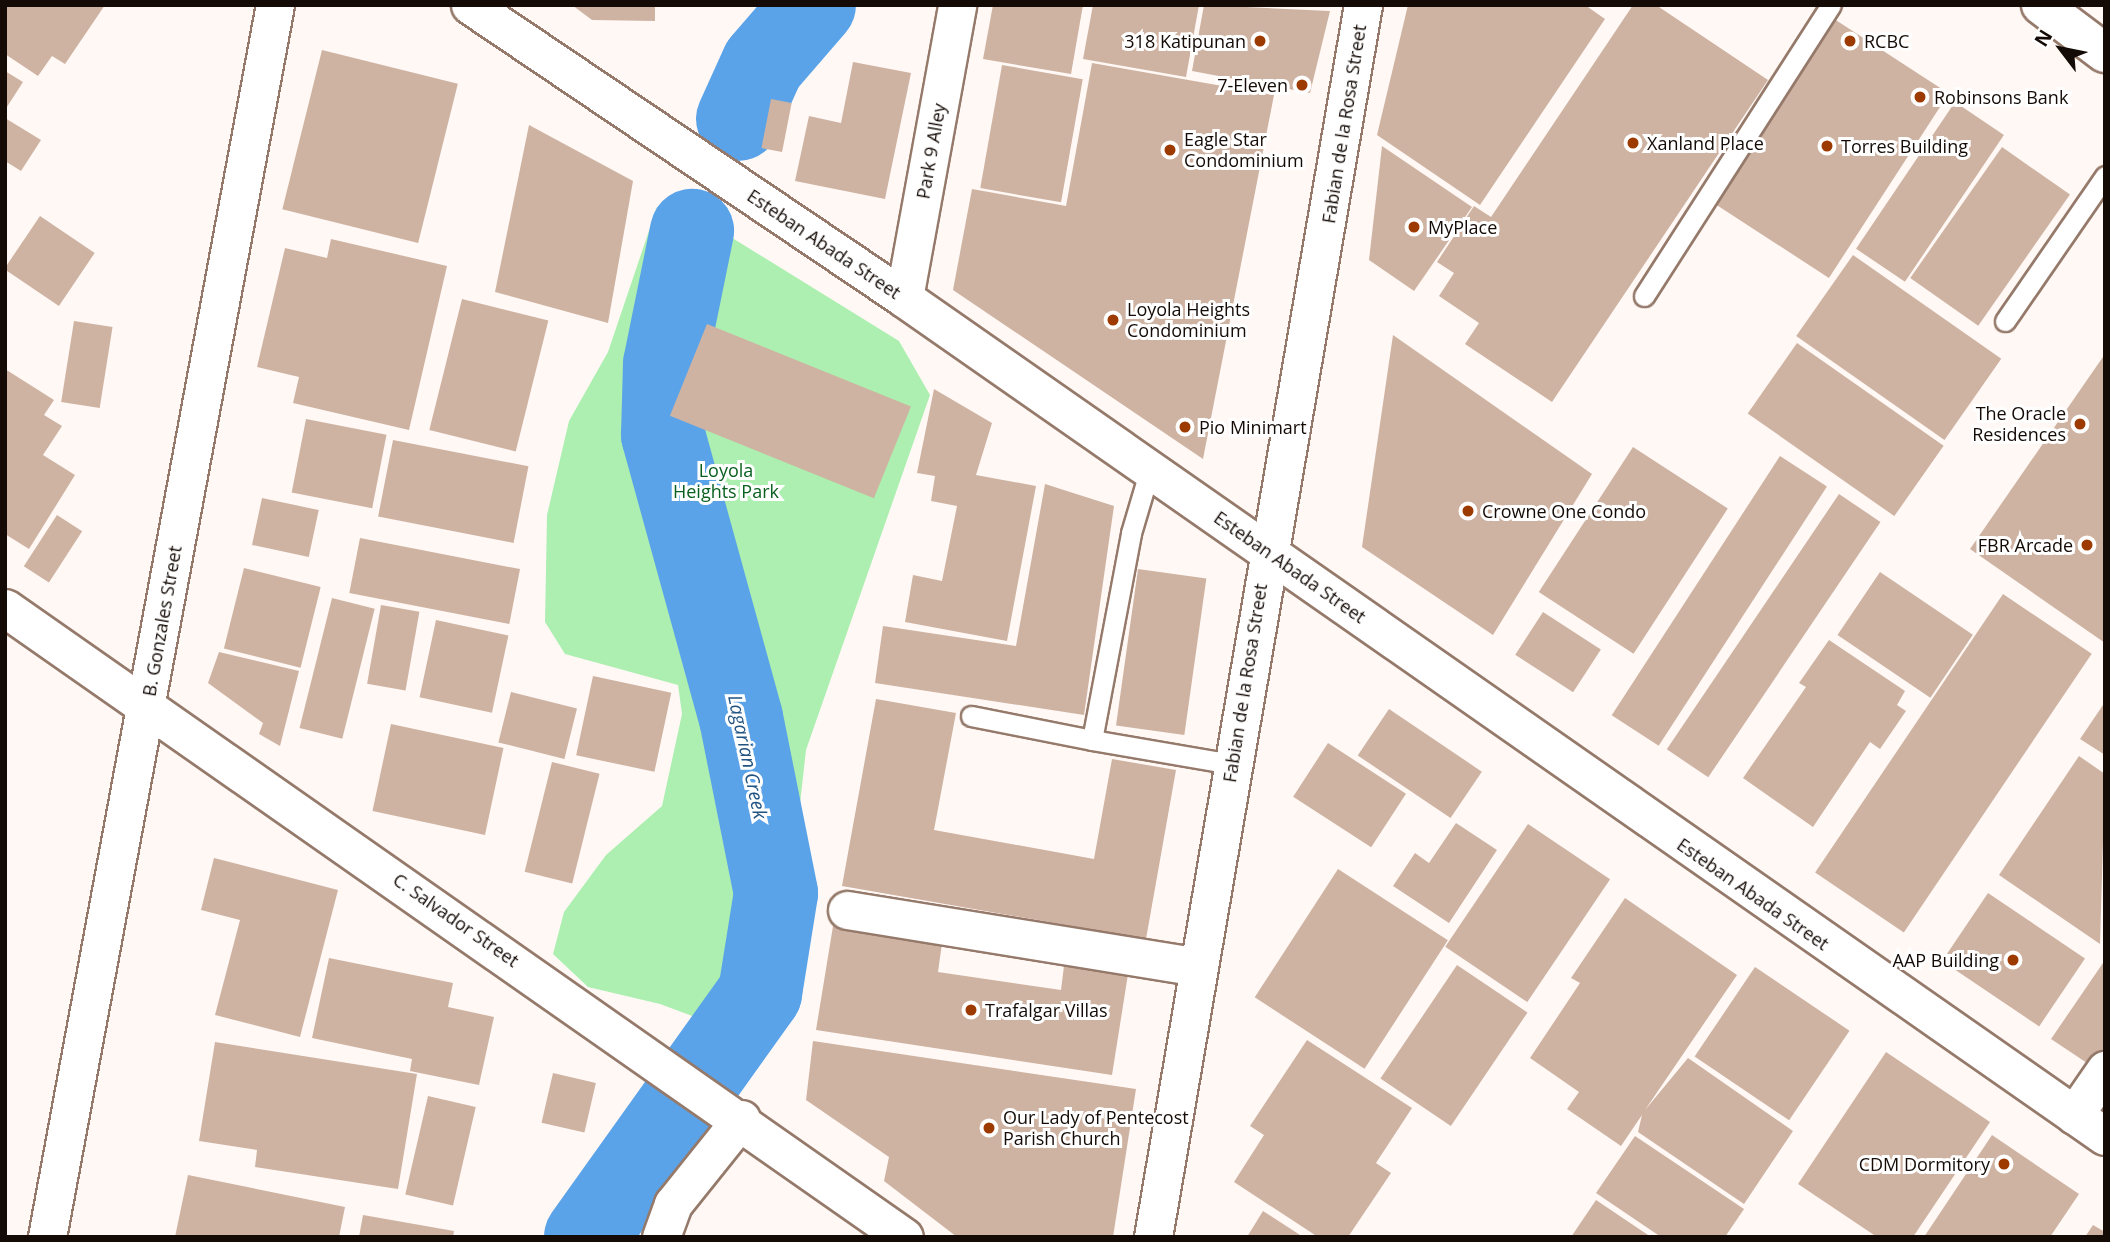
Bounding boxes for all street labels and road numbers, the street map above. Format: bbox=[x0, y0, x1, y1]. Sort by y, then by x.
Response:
street label: Fabian de la Rosa Street bbox=[1318, 23, 1370, 225]
street label: Park 9 Alley bbox=[912, 101, 950, 201]
street label: Esteban Abada Street bbox=[743, 185, 905, 303]
street label: Esteban Abada Street bbox=[1210, 506, 1370, 628]
street label: B. Gonzales Street bbox=[138, 544, 186, 698]
street label: Fabian de la Rosa Street bbox=[1219, 582, 1271, 784]
street label: Esteban Abada Street bbox=[1673, 833, 1833, 955]
street label: C. Salvador Street bbox=[389, 869, 523, 971]

